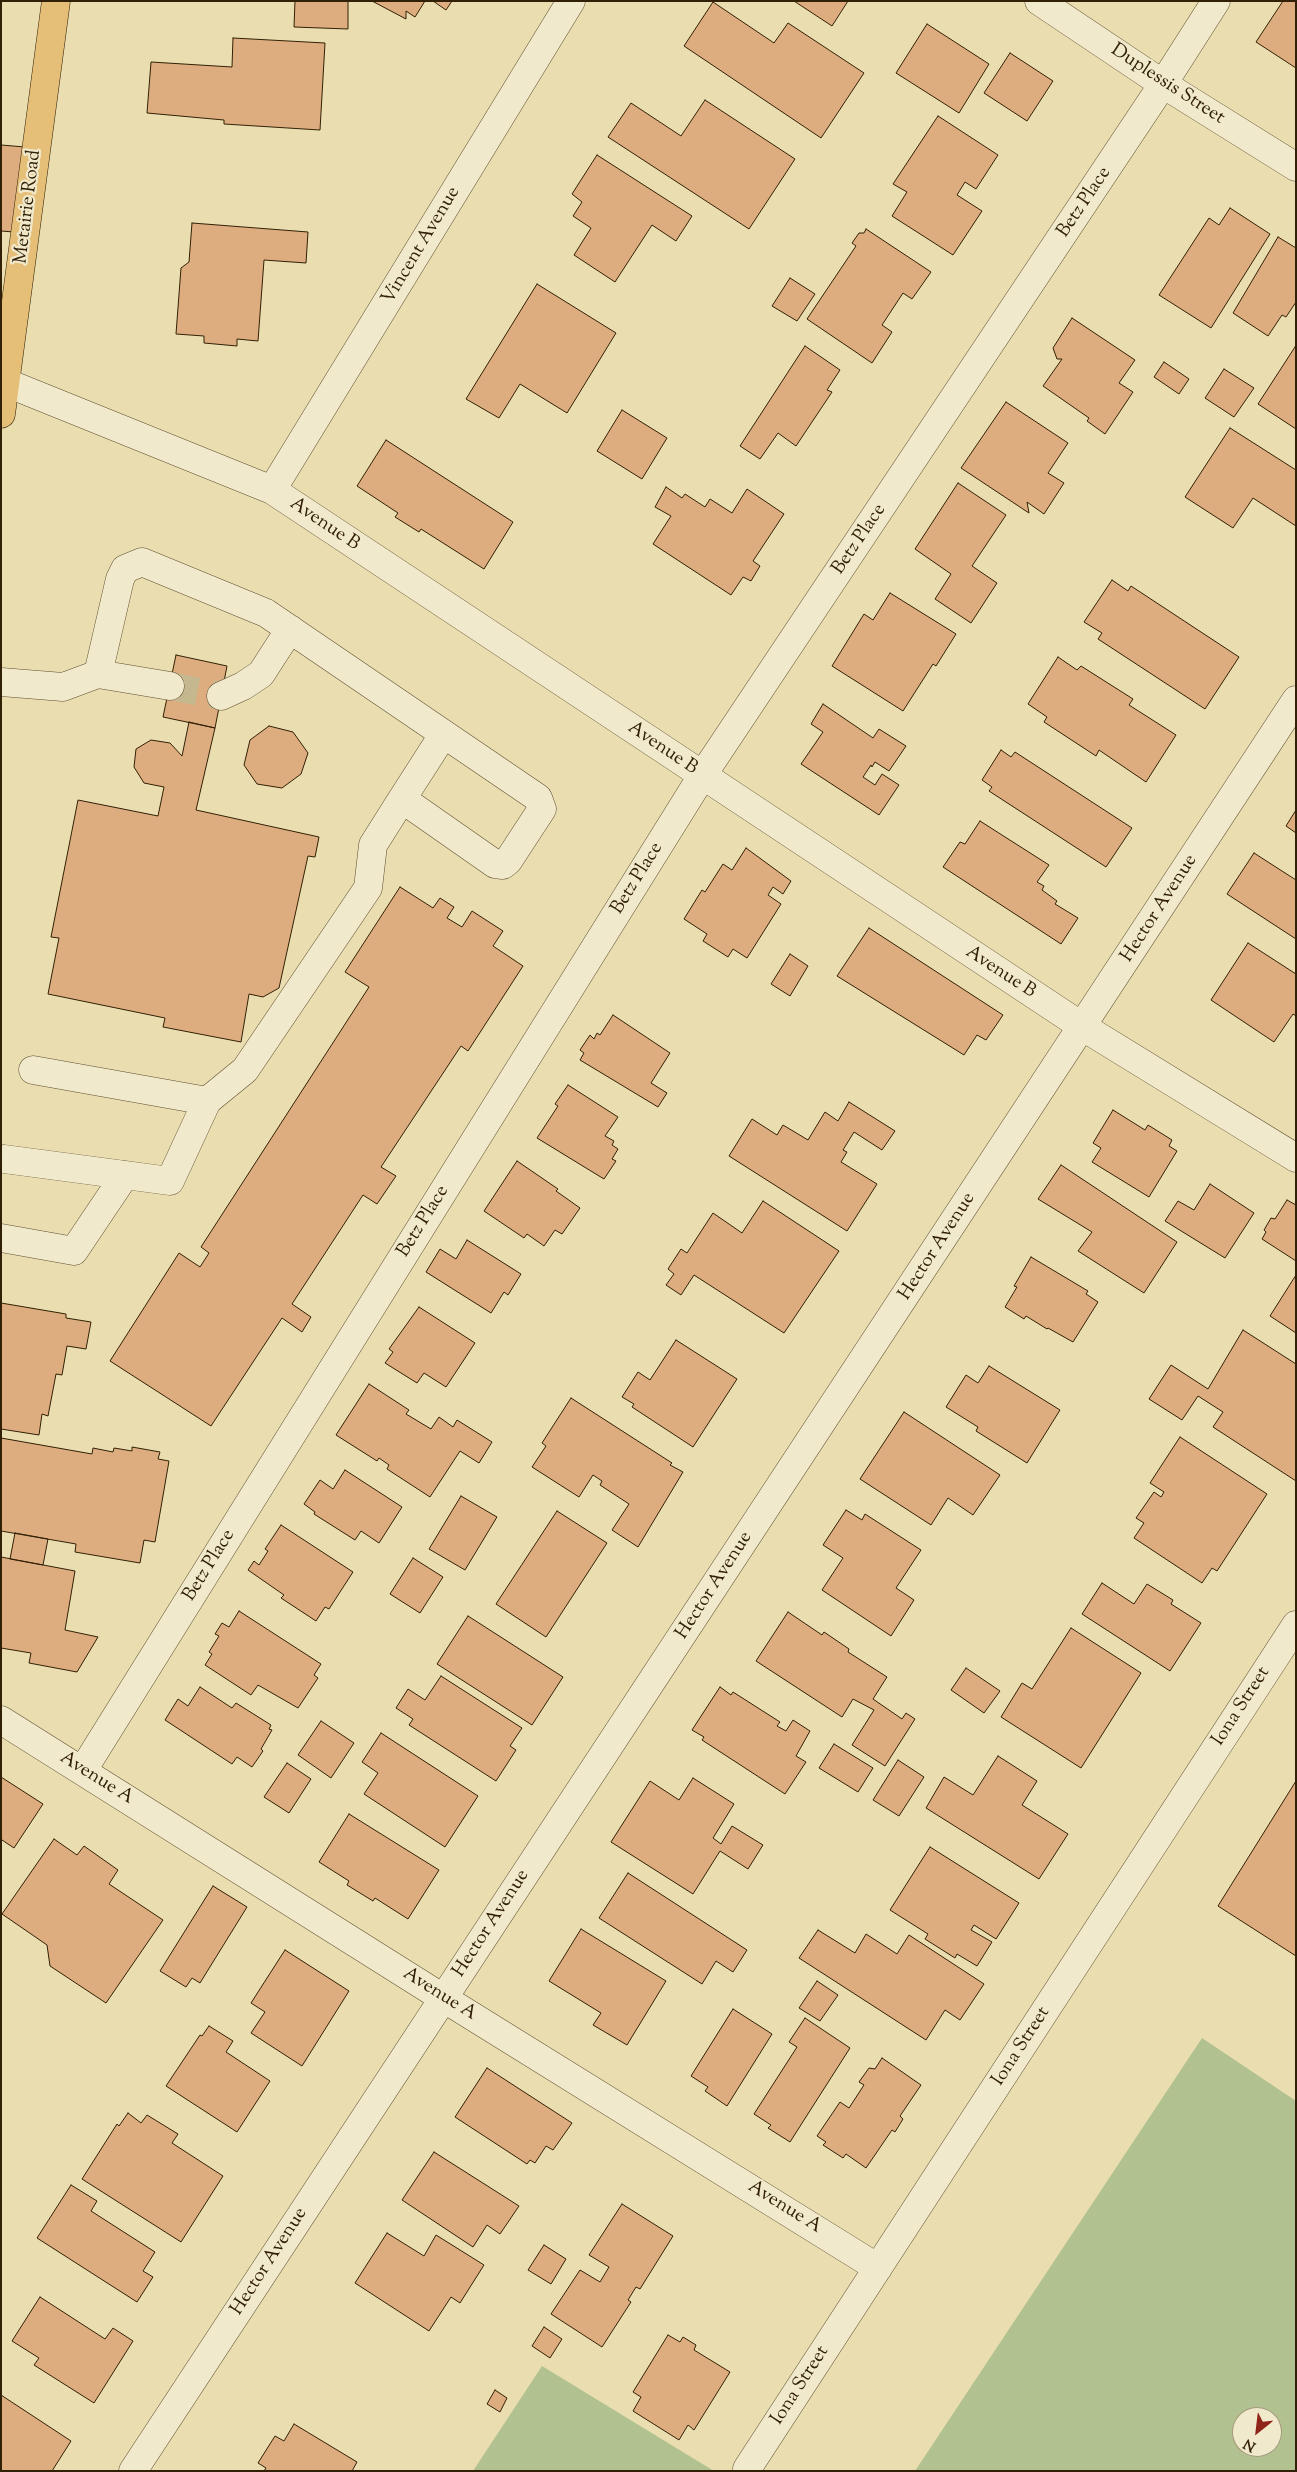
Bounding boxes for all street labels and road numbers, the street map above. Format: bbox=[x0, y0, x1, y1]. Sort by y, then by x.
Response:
street label: Duplessis Street bbox=[1106, 40, 1228, 130]
street label: Metairie Road bbox=[11, 149, 47, 265]
street label: Betz Place bbox=[1053, 163, 1117, 243]
street label: Vincent Avenue bbox=[378, 183, 466, 309]
street label: Avenue B bbox=[285, 493, 363, 557]
street label: Betz Place bbox=[828, 500, 892, 580]
street label: Avenue B bbox=[623, 717, 701, 781]
street label: Betz Place bbox=[607, 839, 669, 919]
street label: Hector Avenue bbox=[1117, 851, 1203, 967]
street label: Avenue B bbox=[960, 942, 1040, 1004]
street label: Betz Place bbox=[393, 1182, 455, 1262]
street label: Hector Avenue bbox=[895, 1189, 981, 1305]
street label: Betz Place bbox=[179, 1526, 241, 1606]
street label: Hector Avenue bbox=[672, 1528, 758, 1644]
street label: Iona Street bbox=[1208, 1663, 1276, 1751]
street label: Avenue A bbox=[55, 1747, 137, 1811]
street label: Hector Avenue bbox=[449, 1866, 535, 1982]
street label: Avenue A bbox=[398, 1963, 480, 2027]
street label: Iona Street bbox=[988, 2003, 1056, 2091]
street label: Avenue A bbox=[743, 2176, 825, 2240]
street label: Hector Avenue bbox=[227, 2204, 313, 2320]
street label: Iona Street bbox=[767, 2342, 835, 2430]

